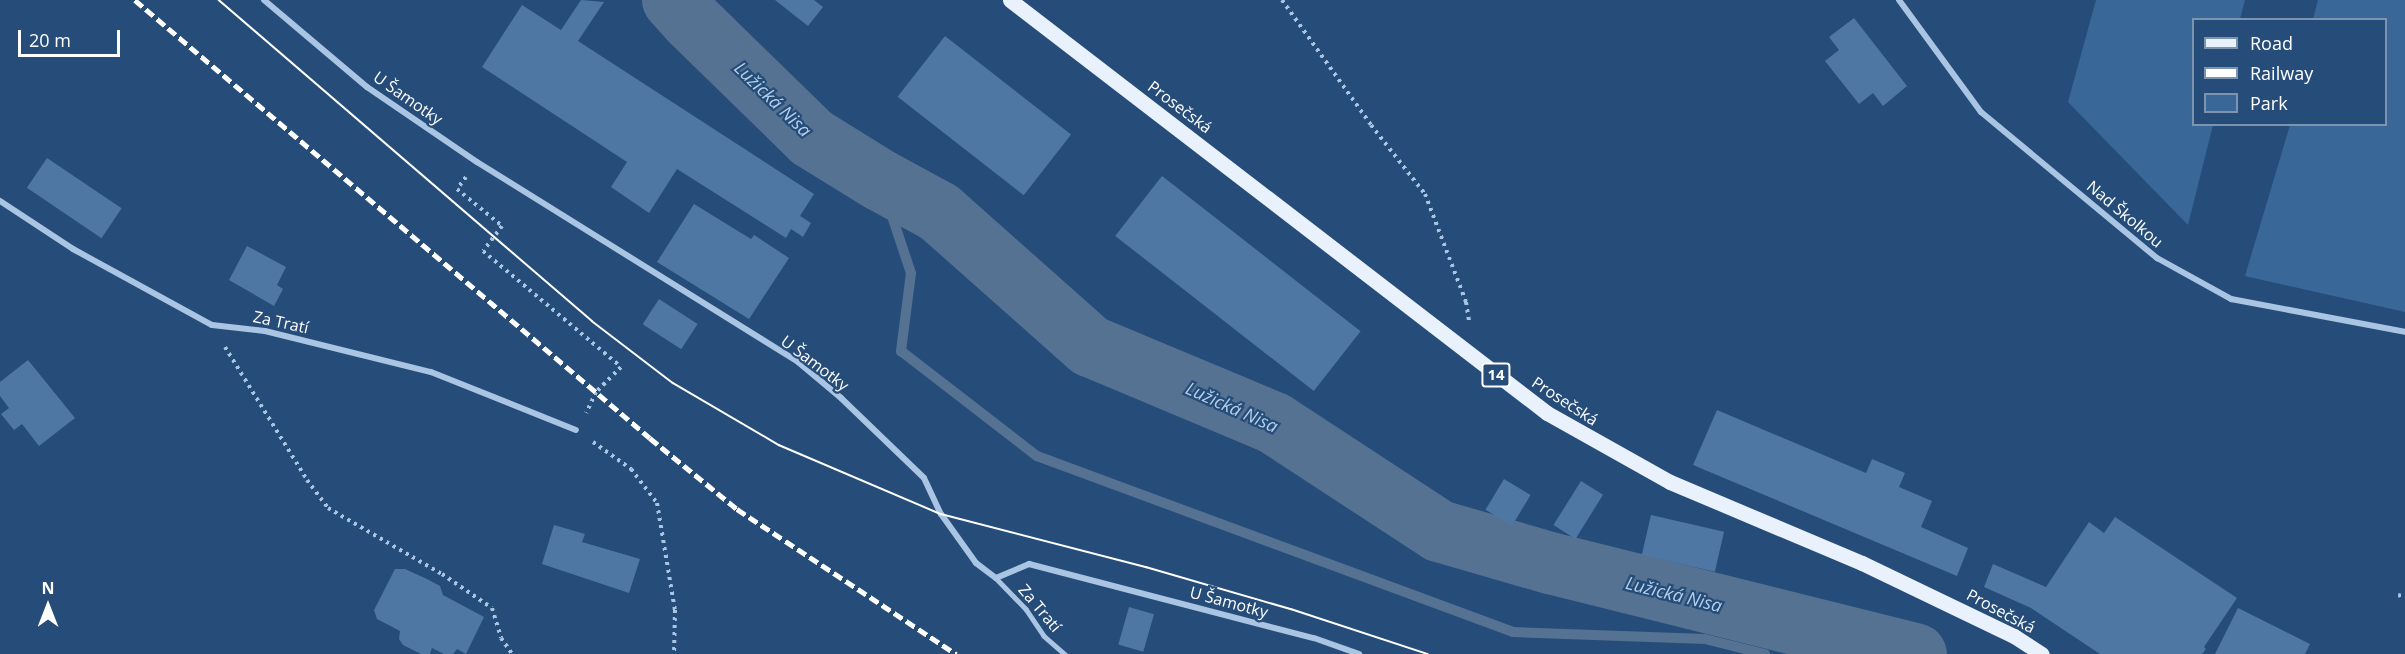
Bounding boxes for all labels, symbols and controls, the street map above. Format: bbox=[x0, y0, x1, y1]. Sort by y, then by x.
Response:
scale bar bbox=[21, 18, 123, 56]
legend bbox=[2192, 18, 2387, 126]
text: 20 m bbox=[29, 28, 71, 52]
text: Road bbox=[2250, 31, 2293, 55]
water label: Lužická Nisa bbox=[730, 57, 816, 141]
text: Railway bbox=[2250, 61, 2313, 85]
street label: U Šamotky bbox=[370, 67, 446, 129]
street label: Prosečská bbox=[1144, 77, 1216, 137]
text: Park bbox=[2250, 91, 2288, 115]
street label: Nad Školkou bbox=[2083, 177, 2167, 251]
street label: Za Tratí bbox=[252, 307, 310, 337]
street label: U Šamotky bbox=[777, 331, 853, 395]
road number: 14 bbox=[1481, 363, 1511, 387]
street label: Prosečská bbox=[1528, 373, 1602, 429]
water label: Lužická Nisa bbox=[1183, 377, 1281, 437]
water label: Lužická Nisa bbox=[1624, 572, 1724, 616]
north arrow bbox=[18, 576, 78, 636]
text: N bbox=[41, 577, 55, 599]
street label: Za Tratí bbox=[1015, 580, 1065, 636]
street label: U Šamotky bbox=[1188, 582, 1270, 622]
street label: Prosečská bbox=[1963, 585, 2039, 637]

